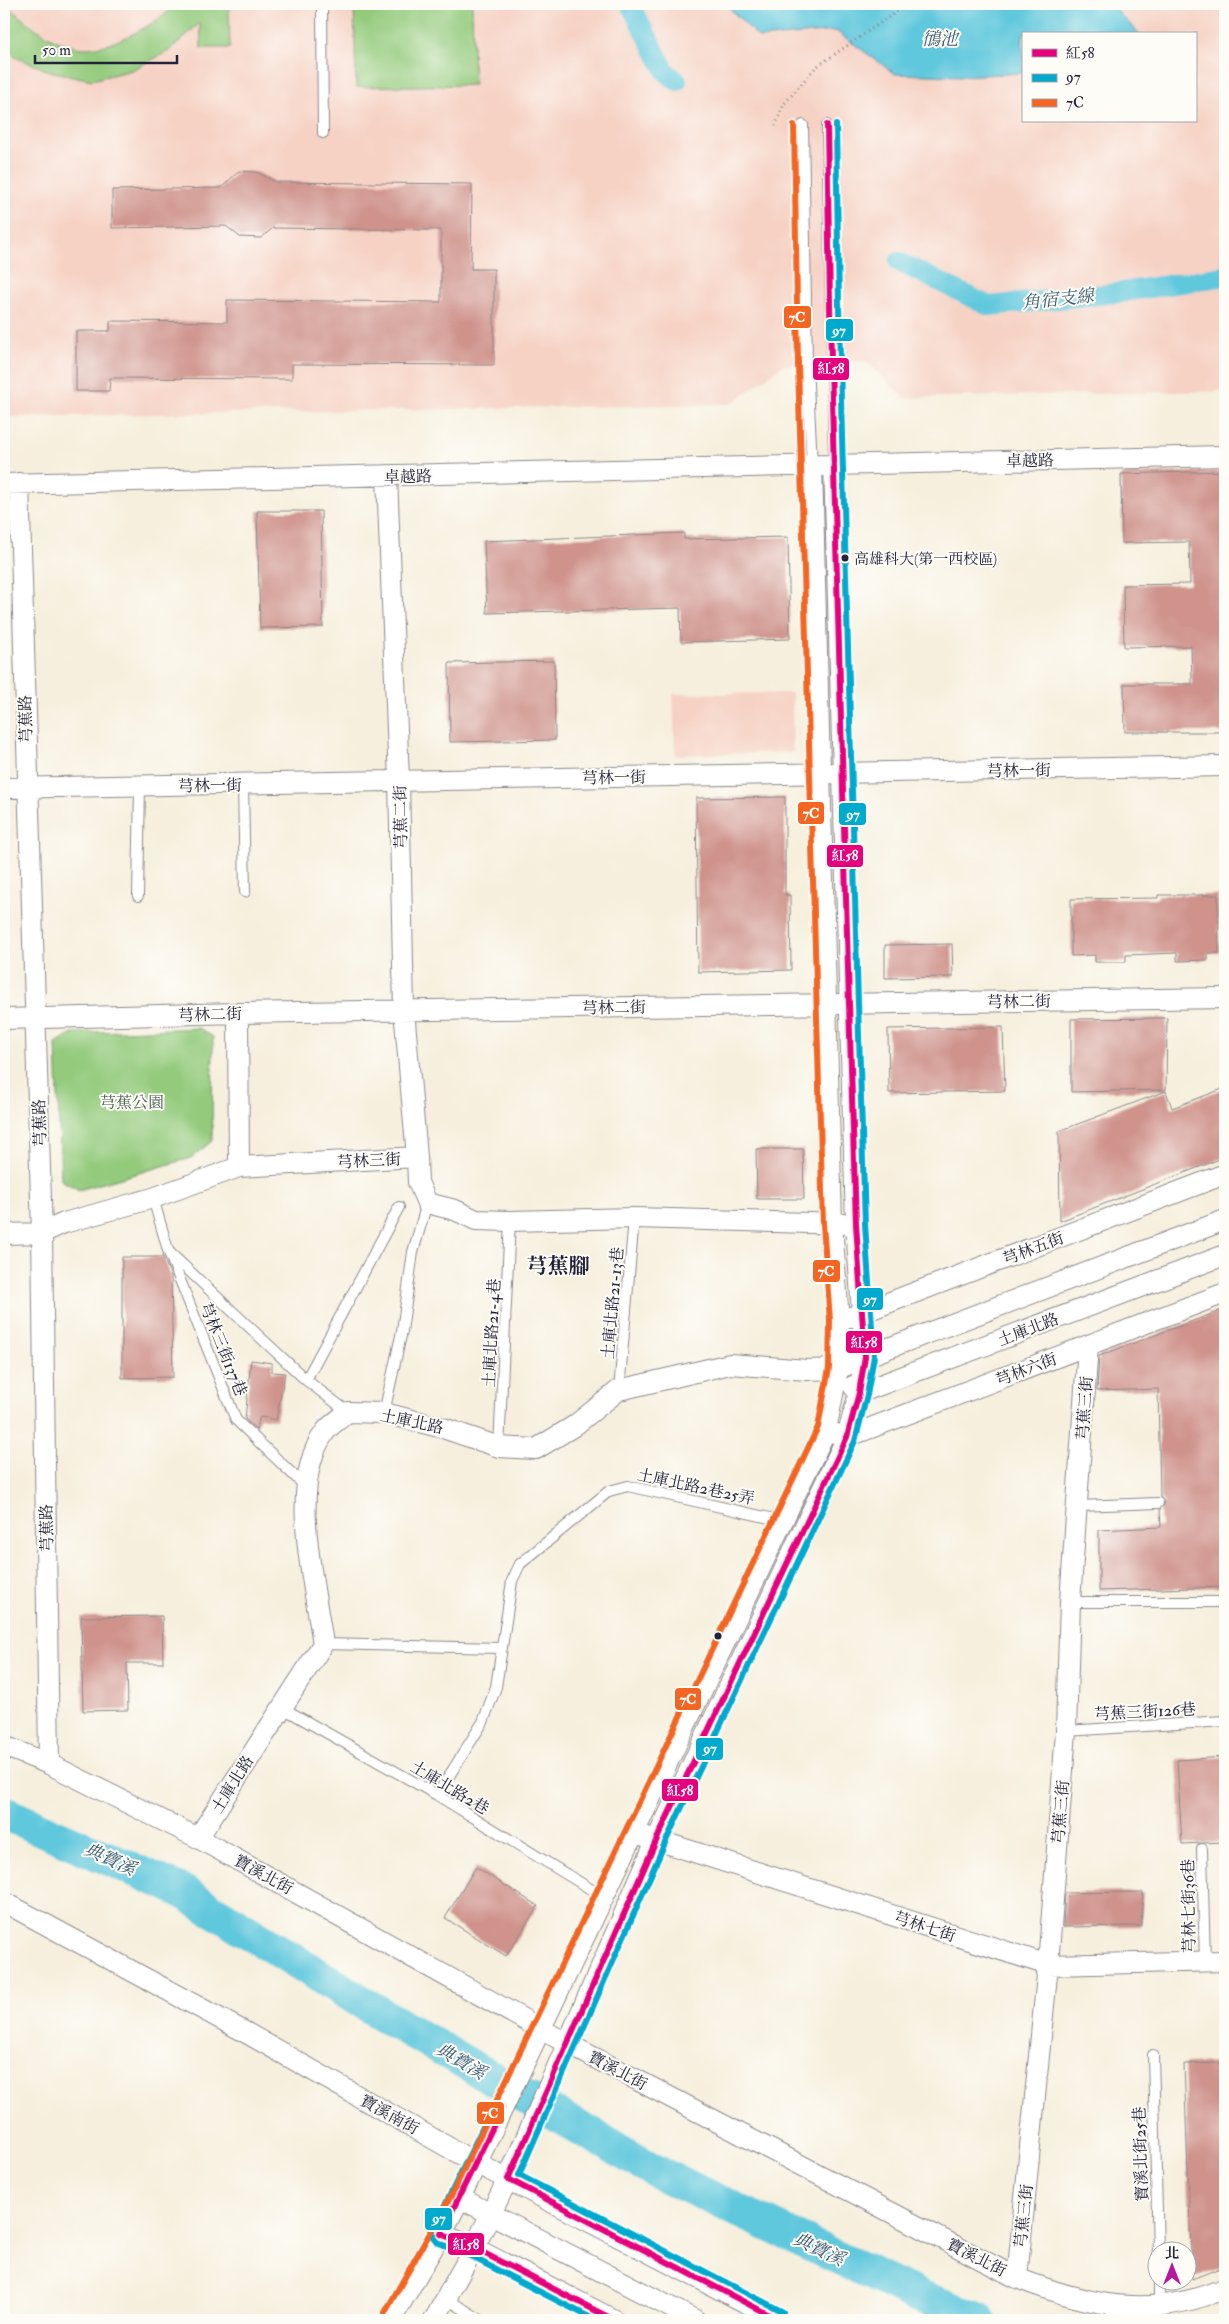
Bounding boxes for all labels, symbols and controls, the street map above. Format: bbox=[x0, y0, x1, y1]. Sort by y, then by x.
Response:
water label: 鴴池 bbox=[922, 28, 960, 51]
scale bar bbox=[35, 32, 178, 64]
legend bbox=[1022, 32, 1196, 122]
text: 50 m bbox=[42, 41, 71, 60]
text: 紅58 bbox=[1066, 44, 1095, 63]
text: 97 bbox=[1065, 68, 1081, 87]
text: 7C bbox=[1066, 94, 1084, 113]
water label: 角宿支線 bbox=[1021, 284, 1097, 315]
line badge: 7C bbox=[783, 305, 812, 329]
text: 7C bbox=[789, 309, 805, 326]
line badge: 97 bbox=[825, 318, 854, 342]
text: 97 bbox=[830, 322, 846, 339]
line badge: 紅58 bbox=[812, 357, 850, 381]
text: 紅58 bbox=[818, 360, 845, 377]
street label: 卓越路 bbox=[1006, 451, 1054, 471]
street label: 卓越路 bbox=[384, 467, 432, 487]
place label: 高雄科大(第一西校區) bbox=[854, 550, 997, 569]
marker: 高雄科大(第一西校區) bbox=[840, 553, 850, 563]
street label: 芎蕉路 bbox=[16, 695, 36, 743]
street label: 芎林一街 bbox=[987, 760, 1051, 782]
street label: 芎林一街 bbox=[582, 767, 646, 789]
street label: 芎林一街 bbox=[178, 775, 242, 797]
street label: 芎蕉二街 bbox=[390, 785, 412, 849]
line badge: 7C bbox=[797, 801, 825, 825]
line badge: 97 bbox=[838, 802, 867, 826]
text: 7C bbox=[803, 805, 819, 822]
text: 97 bbox=[844, 806, 860, 823]
line badge: 紅58 bbox=[826, 844, 864, 868]
text: 紅58 bbox=[832, 847, 859, 864]
street label: 芎林二街 bbox=[987, 991, 1051, 1013]
street label: 芎林二街 bbox=[582, 997, 646, 1019]
street label: 芎林二街 bbox=[178, 1004, 242, 1026]
park label: 芎蕉公園 bbox=[100, 1093, 164, 1113]
street label: 芎蕉路 bbox=[29, 1099, 51, 1147]
street label: 芎林三街 bbox=[337, 1149, 402, 1173]
street label: 芎林五街 bbox=[1000, 1228, 1067, 1270]
street label: 土庫北路21-13巷 bbox=[598, 1246, 628, 1360]
district label: 芎蕉腳 bbox=[527, 1253, 590, 1280]
line badge: 7C bbox=[812, 1259, 841, 1283]
text: 7C bbox=[818, 1263, 834, 1280]
street label: 土庫北路21-4巷 bbox=[479, 1278, 505, 1388]
line badge: 97 bbox=[856, 1287, 884, 1311]
text: 97 bbox=[861, 1291, 877, 1308]
street label: 芎林三街137巷 bbox=[195, 1300, 251, 1399]
street label: 土庫北路 bbox=[995, 1309, 1062, 1351]
line badge: 紅58 bbox=[845, 1330, 883, 1354]
text: 紅58 bbox=[851, 1334, 878, 1351]
street label: 芎林六街 bbox=[993, 1349, 1060, 1391]
street label: 芎蕉三街 bbox=[1073, 1375, 1097, 1441]
street label: 土庫北路 bbox=[378, 1406, 445, 1438]
street label: 土庫北路2巷25弄 bbox=[635, 1465, 756, 1509]
street label: 芎蕉路 bbox=[37, 1504, 57, 1552]
unlabelled marker bbox=[713, 1631, 723, 1641]
line badge: 7C bbox=[674, 1687, 702, 1711]
text: 7C bbox=[680, 1691, 696, 1708]
street label: 芎蕉三街126巷 bbox=[1094, 1699, 1196, 1725]
line badge: 97 bbox=[695, 1737, 724, 1761]
text: 97 bbox=[701, 1740, 717, 1757]
street label: 土庫北路 bbox=[207, 1752, 258, 1817]
street label: 土庫北路2巷 bbox=[407, 1757, 492, 1819]
line badge: 紅58 bbox=[661, 1778, 699, 1802]
street label: 芎蕉三街 bbox=[1048, 1779, 1074, 1845]
text: 紅58 bbox=[667, 1782, 694, 1799]
water label: 典寶溪 bbox=[80, 1838, 141, 1882]
street label: 寶溪北街 bbox=[231, 1851, 296, 1899]
street label: 芎林七街36巷 bbox=[1178, 1859, 1200, 1953]
street label: 芎林七街 bbox=[891, 1908, 958, 1946]
water label: 典寶溪 bbox=[432, 2038, 492, 2086]
street label: 寶溪北街 bbox=[585, 2047, 650, 2095]
street label: 寶溪南街 bbox=[357, 2091, 422, 2139]
line badge: 7C bbox=[476, 2101, 505, 2125]
text: 7C bbox=[482, 2105, 498, 2122]
street label: 寶溪北街25巷 bbox=[1129, 2106, 1153, 2202]
street label: 芎蕉三街 bbox=[1011, 2183, 1037, 2249]
line badge: 97 bbox=[424, 2207, 453, 2231]
text: 97 bbox=[430, 2210, 446, 2227]
water label: 典寶溪 bbox=[789, 2228, 850, 2272]
line badge: 紅58 bbox=[447, 2232, 485, 2256]
street label: 寶溪北街 bbox=[943, 2234, 1010, 2281]
text: 紅58 bbox=[453, 2236, 480, 2253]
north arrow bbox=[1146, 2242, 1196, 2292]
text: 北 bbox=[1165, 2245, 1179, 2262]

